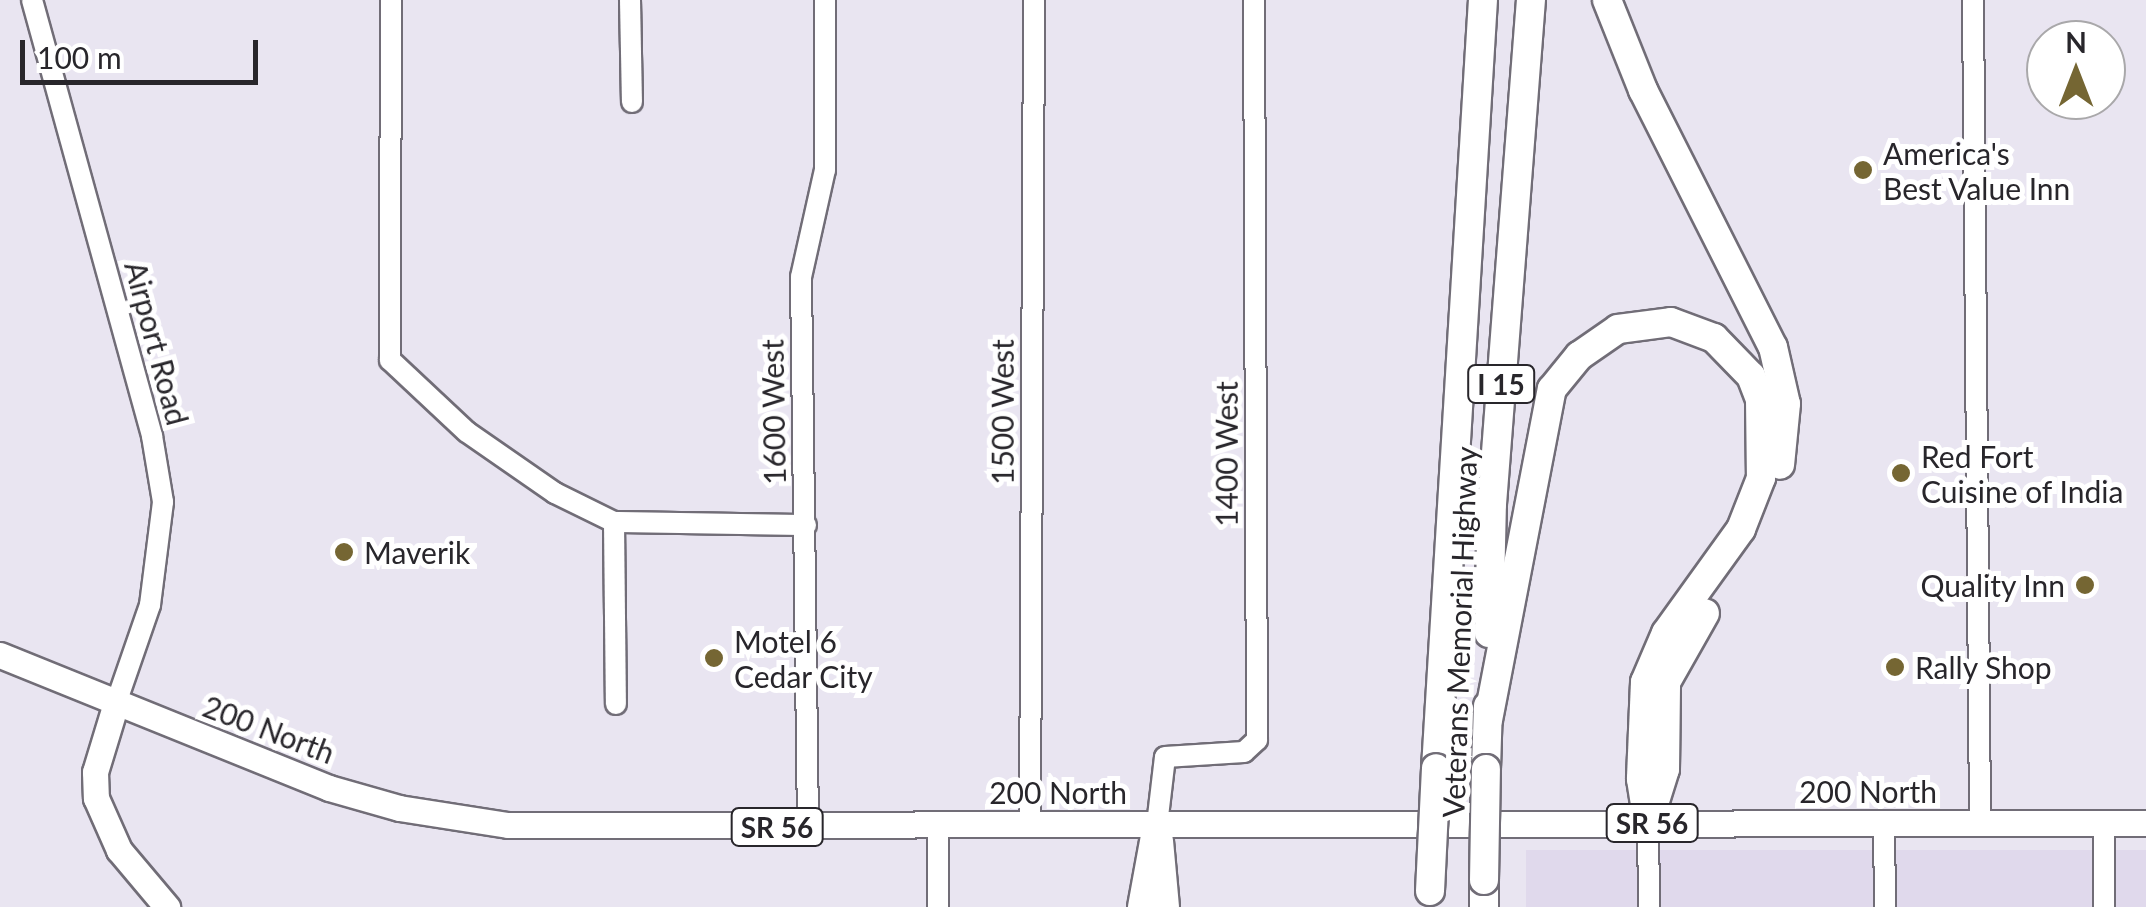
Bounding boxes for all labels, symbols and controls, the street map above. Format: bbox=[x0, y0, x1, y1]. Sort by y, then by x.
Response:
scale bar bbox=[25, 20, 262, 82]
north arrow bbox=[2026, 20, 2126, 120]
text: N bbox=[2065, 25, 2087, 59]
text: 100 m bbox=[37, 39, 122, 75]
place label: America's Best Value Inn bbox=[1883, 135, 2071, 206]
marker: America's Best Value Inn bbox=[1852, 159, 1874, 181]
street label: Airport Road bbox=[118, 257, 196, 429]
street label: 1600 West bbox=[754, 339, 792, 485]
street label: 1500 West bbox=[984, 339, 1020, 485]
road number: I 15 bbox=[1466, 361, 1536, 407]
street label: 1400 West bbox=[1208, 381, 1244, 527]
place label: Red Fort Cuisine of India bbox=[1921, 438, 2124, 508]
street label: Veterans Memorial Highway bbox=[1435, 446, 1483, 818]
marker: Red Fort Cuisine of India bbox=[1890, 462, 1912, 484]
place label: Maverik bbox=[364, 534, 470, 570]
marker: Maverik bbox=[333, 541, 355, 563]
place label: Quality Inn bbox=[1920, 567, 2065, 603]
marker: Quality Inn bbox=[2074, 574, 2096, 596]
place label: Motel 6 Cedar City bbox=[734, 623, 873, 694]
marker: Motel 6 Cedar City bbox=[703, 647, 725, 669]
place label: Rally Shop bbox=[1915, 649, 2052, 685]
marker: Rally Shop bbox=[1884, 656, 1906, 678]
street label: 200 North bbox=[198, 688, 340, 770]
street label: 200 North bbox=[1799, 773, 1937, 809]
street label: 200 North bbox=[989, 774, 1127, 810]
road number: SR 56 bbox=[1604, 800, 1700, 846]
road number: SR 56 bbox=[730, 804, 824, 850]

